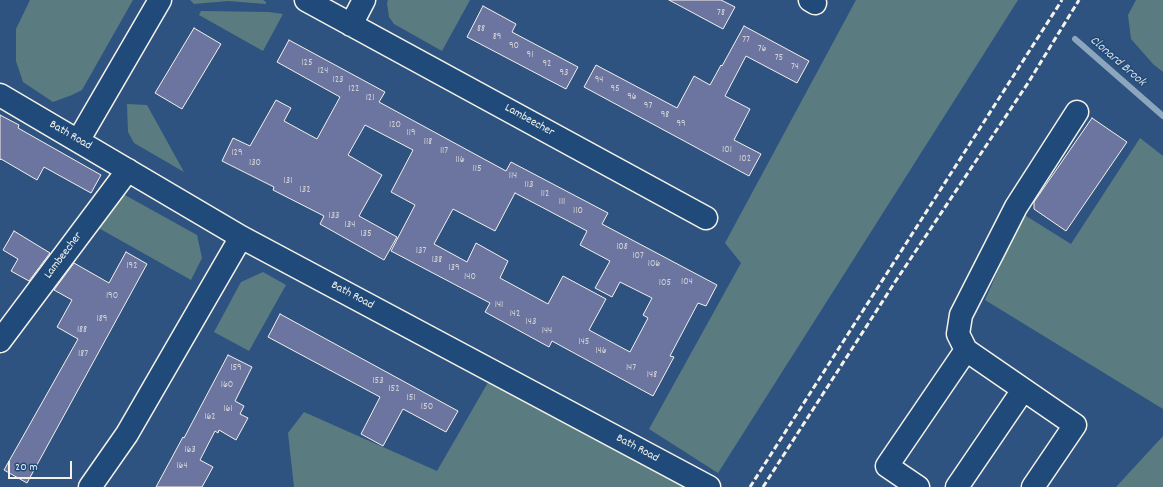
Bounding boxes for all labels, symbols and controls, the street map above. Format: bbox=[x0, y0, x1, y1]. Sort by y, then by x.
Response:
house number: 78 bbox=[717, 8, 725, 20]
house number: 88 bbox=[477, 24, 485, 36]
house number: 89 bbox=[493, 32, 501, 44]
water label: Clonard Brook bbox=[1086, 33, 1148, 91]
house number: 77 bbox=[742, 35, 750, 47]
house number: 90 bbox=[509, 41, 519, 53]
house number: 76 bbox=[758, 44, 766, 56]
house number: 91 bbox=[527, 50, 533, 62]
house number: 75 bbox=[775, 53, 783, 65]
house number: 125 bbox=[301, 58, 313, 70]
house number: 92 bbox=[543, 59, 551, 71]
house number: 74 bbox=[791, 62, 799, 74]
house number: 124 bbox=[318, 66, 328, 78]
house number: 93 bbox=[559, 68, 569, 80]
house number: 123 bbox=[333, 75, 343, 87]
house number: 94 bbox=[595, 75, 603, 87]
house number: 122 bbox=[349, 84, 359, 96]
house number: 95 bbox=[610, 84, 620, 96]
house number: 96 bbox=[627, 92, 637, 104]
house number: 121 bbox=[366, 93, 374, 105]
street label: Lambeecher bbox=[502, 101, 556, 141]
house number: 97 bbox=[644, 101, 652, 113]
house number: 98 bbox=[661, 110, 669, 122]
street label: Bath Road bbox=[46, 118, 94, 154]
house number: 99 bbox=[676, 119, 686, 131]
house number: 120 bbox=[389, 120, 401, 132]
house number: 119 bbox=[407, 128, 415, 140]
house number: 118 bbox=[424, 137, 432, 149]
house number: 101 bbox=[722, 145, 732, 157]
house number: 117 bbox=[440, 146, 448, 158]
house number: 129 bbox=[231, 148, 243, 160]
house number: 102 bbox=[739, 154, 751, 166]
house number: 116 bbox=[455, 155, 465, 167]
house number: 130 bbox=[249, 158, 261, 170]
house number: 115 bbox=[472, 164, 482, 176]
house number: 114 bbox=[509, 171, 517, 183]
house number: 131 bbox=[284, 176, 292, 188]
house number: 113 bbox=[525, 180, 533, 192]
house number: 132 bbox=[300, 185, 310, 197]
house number: 112 bbox=[541, 189, 549, 201]
house number: 111 bbox=[559, 197, 565, 209]
house number: 110 bbox=[573, 206, 583, 218]
house number: 133 bbox=[328, 211, 340, 223]
house number: 134 bbox=[345, 220, 355, 232]
house number: 135 bbox=[360, 229, 372, 241]
street label: Lambeecher bbox=[42, 230, 86, 282]
house number: 108 bbox=[616, 242, 628, 254]
house number: 137 bbox=[416, 246, 426, 258]
house number: 107 bbox=[632, 251, 644, 263]
house number: 138 bbox=[432, 255, 442, 267]
house number: 106 bbox=[648, 259, 660, 271]
house number: 192 bbox=[126, 261, 138, 273]
house number: 139 bbox=[448, 263, 460, 275]
house number: 140 bbox=[464, 272, 476, 284]
house number: 104 bbox=[681, 277, 693, 289]
house number: 105 bbox=[659, 278, 671, 290]
street label: Bath Road bbox=[328, 279, 376, 313]
house number: 190 bbox=[106, 291, 118, 303]
house number: 141 bbox=[495, 300, 503, 312]
house number: 142 bbox=[510, 309, 520, 321]
house number: 189 bbox=[97, 314, 107, 326]
house number: 143 bbox=[526, 317, 536, 329]
house number: 188 bbox=[77, 325, 87, 337]
house number: 144 bbox=[542, 326, 552, 338]
house number: 145 bbox=[579, 337, 589, 349]
house number: 146 bbox=[595, 346, 607, 358]
house number: 187 bbox=[78, 349, 88, 361]
house number: 159 bbox=[230, 363, 242, 375]
house number: 147 bbox=[626, 363, 636, 375]
house number: 148 bbox=[647, 370, 657, 382]
house number: 153 bbox=[372, 376, 384, 388]
house number: 160 bbox=[221, 380, 233, 392]
house number: 152 bbox=[388, 384, 400, 396]
house number: 151 bbox=[406, 393, 416, 405]
house number: 150 bbox=[421, 402, 433, 414]
house number: 161 bbox=[223, 404, 233, 416]
house number: 162 bbox=[204, 412, 216, 424]
street label: Bath Road bbox=[613, 432, 661, 466]
house number: 163 bbox=[184, 445, 196, 457]
scale bar bbox=[10, 453, 74, 479]
text: 20 m bbox=[15, 459, 38, 476]
house number: 164 bbox=[176, 461, 188, 473]

